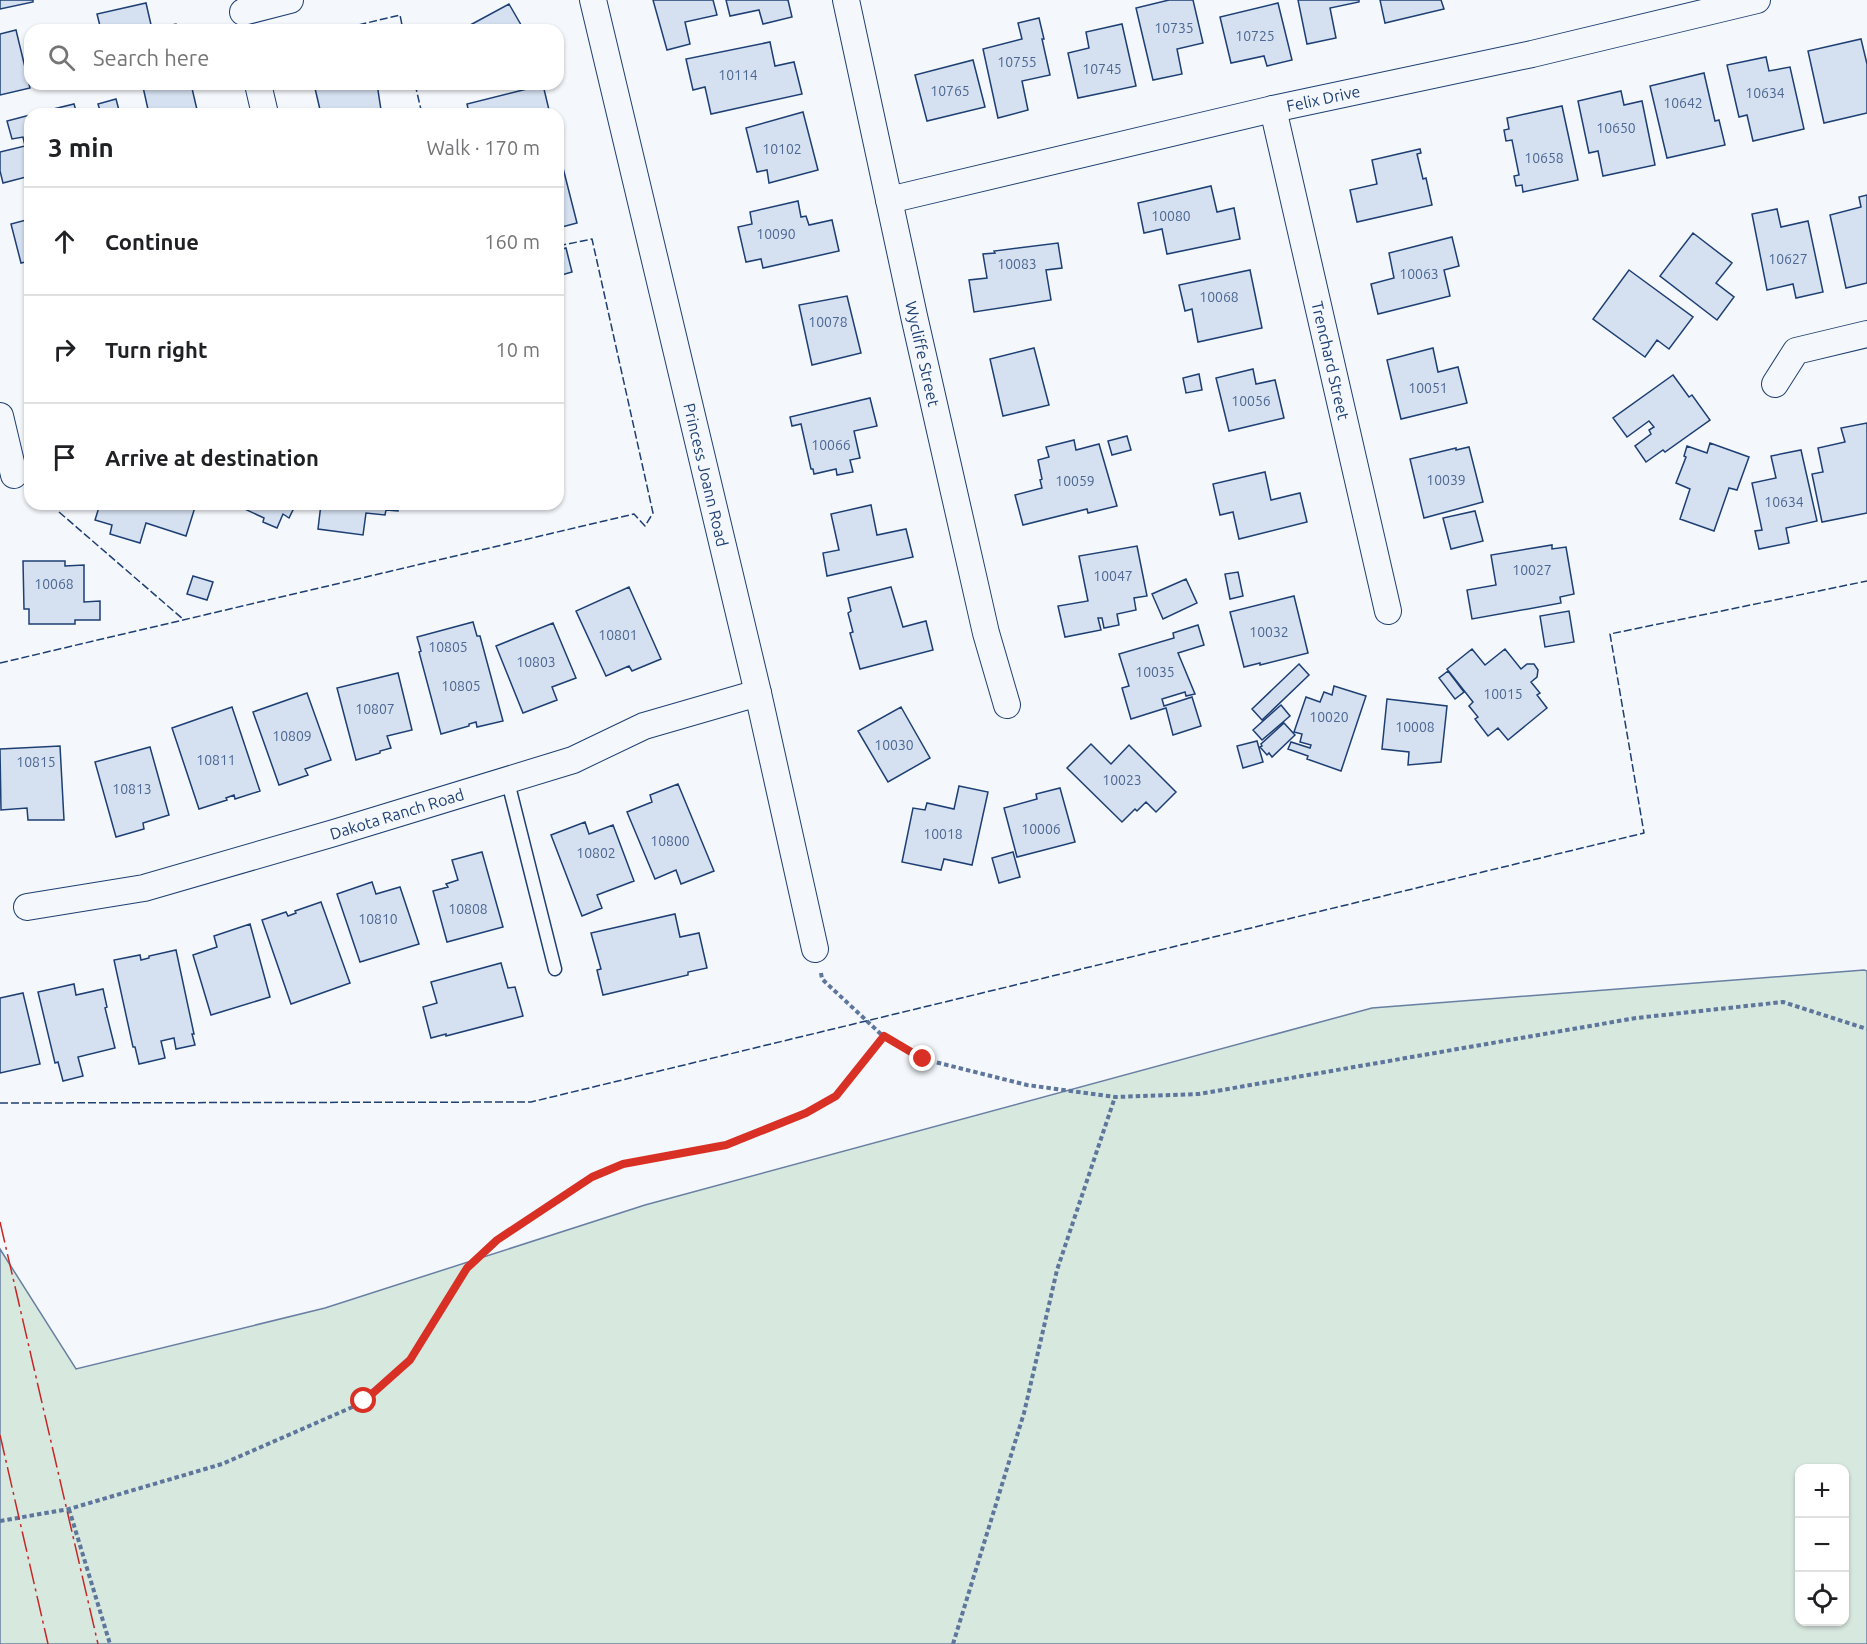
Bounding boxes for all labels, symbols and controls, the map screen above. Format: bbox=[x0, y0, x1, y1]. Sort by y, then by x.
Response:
house number: 10735 bbox=[1154, 20, 1194, 36]
search box bbox=[24, 24, 564, 90]
house number: 10725 bbox=[1235, 28, 1275, 44]
icon: search bbox=[45, 41, 78, 74]
text: Search here bbox=[93, 45, 209, 70]
house number: 10755 bbox=[997, 54, 1037, 70]
house number: 10745 bbox=[1082, 61, 1122, 77]
house number: 10114 bbox=[718, 67, 758, 83]
street label: Felix Drive bbox=[1285, 82, 1362, 115]
house number: 10765 bbox=[930, 83, 970, 99]
house number: 10634 bbox=[1745, 85, 1785, 101]
house number: 10642 bbox=[1663, 95, 1703, 111]
house number: 10650 bbox=[1596, 120, 1636, 136]
text: 3 min bbox=[48, 133, 114, 162]
text: Walk · 170 m bbox=[427, 136, 540, 159]
house number: 10102 bbox=[762, 141, 802, 157]
house number: 10658 bbox=[1524, 150, 1564, 166]
house number: 10080 bbox=[1151, 208, 1191, 224]
icon: ahead bbox=[48, 225, 81, 258]
house number: 10090 bbox=[756, 226, 796, 242]
text: Continue bbox=[105, 229, 199, 254]
text: 160 m bbox=[484, 230, 540, 253]
house number: 10627 bbox=[1768, 251, 1808, 267]
house number: 10083 bbox=[997, 256, 1037, 272]
house number: 10063 bbox=[1399, 266, 1439, 282]
house number: 10068 bbox=[1199, 289, 1239, 305]
street label: Wycliffe Street bbox=[902, 299, 943, 409]
street label: Trenchard Street bbox=[1308, 299, 1353, 422]
house number: 10078 bbox=[808, 314, 848, 330]
icon: right bbox=[48, 333, 81, 366]
text: Turn right bbox=[105, 337, 207, 362]
text: 10 m bbox=[496, 338, 540, 361]
house number: 10051 bbox=[1408, 380, 1448, 396]
house number: 10056 bbox=[1231, 393, 1271, 409]
street label: Princess Joann Road bbox=[680, 401, 732, 548]
house number: 10066 bbox=[811, 437, 851, 453]
icon: arrive bbox=[48, 441, 81, 474]
text: Arrive at destination bbox=[105, 445, 319, 470]
house number: 10039 bbox=[1426, 472, 1466, 488]
house number: 10059 bbox=[1055, 473, 1095, 489]
house number: 10634 bbox=[1764, 494, 1804, 510]
house number: 10027 bbox=[1512, 562, 1552, 578]
house number: 10047 bbox=[1093, 568, 1133, 584]
house number: 10068 bbox=[34, 576, 74, 592]
house number: 10032 bbox=[1249, 624, 1289, 640]
house number: 10801 bbox=[598, 627, 638, 643]
house number: 10805 bbox=[428, 639, 468, 655]
house number: 10803 bbox=[516, 654, 556, 670]
house number: 10035 bbox=[1135, 664, 1175, 680]
house number: 10805 bbox=[441, 678, 481, 694]
house number: 10015 bbox=[1483, 686, 1523, 702]
house number: 10807 bbox=[355, 701, 395, 717]
house number: 10020 bbox=[1309, 709, 1349, 725]
house number: 10008 bbox=[1395, 719, 1435, 735]
house number: 10809 bbox=[272, 728, 312, 744]
house number: 10030 bbox=[874, 737, 914, 753]
house number: 10811 bbox=[196, 752, 236, 768]
house number: 10815 bbox=[16, 754, 56, 770]
house number: 10023 bbox=[1102, 772, 1142, 788]
house number: 10813 bbox=[112, 781, 152, 797]
street label: Dakota Ranch Road bbox=[328, 785, 466, 843]
house number: 10006 bbox=[1021, 821, 1061, 837]
house number: 10018 bbox=[923, 826, 963, 842]
house number: 10800 bbox=[650, 833, 690, 849]
house number: 10802 bbox=[576, 845, 616, 861]
house number: 10808 bbox=[448, 901, 488, 917]
house number: 10810 bbox=[358, 911, 398, 927]
route end bbox=[909, 1045, 935, 1071]
route start bbox=[350, 1387, 376, 1413]
map controls bbox=[1795, 1464, 1849, 1626]
button: + bbox=[1795, 1464, 1849, 1518]
button: − bbox=[1795, 1518, 1849, 1572]
button: locate bbox=[1795, 1572, 1849, 1626]

